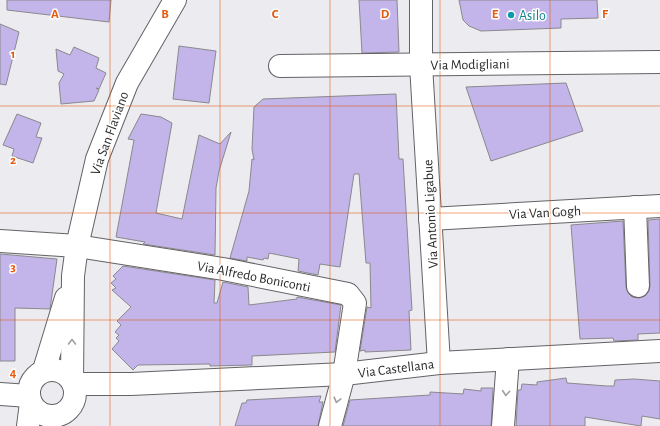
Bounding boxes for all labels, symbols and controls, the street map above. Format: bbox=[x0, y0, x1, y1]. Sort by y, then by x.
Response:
text: A bbox=[51, 8, 59, 21]
text: B bbox=[161, 8, 169, 21]
text: C bbox=[272, 8, 279, 21]
text: D bbox=[381, 8, 390, 21]
text: E bbox=[492, 8, 499, 21]
text: F bbox=[602, 8, 609, 21]
place label: Asilo bbox=[519, 9, 546, 23]
marker: Asilo bbox=[506, 10, 516, 20]
text: 1 bbox=[11, 48, 15, 61]
street label: Via Modigliani bbox=[430, 57, 510, 73]
street label: Via San Flaviano bbox=[88, 90, 132, 177]
text: 2 bbox=[10, 154, 16, 167]
street label: Via Antonio Ligabue bbox=[421, 159, 441, 269]
street label: Via Van Gogh bbox=[509, 204, 581, 222]
street label: Via Alfredo Boniconti bbox=[196, 259, 312, 295]
text: 3 bbox=[10, 261, 16, 274]
one-way arrow bbox=[68, 339, 76, 345]
street label: Via Castellana bbox=[357, 357, 436, 381]
text: 4 bbox=[10, 367, 17, 380]
one-way arrow bbox=[501, 390, 510, 396]
one-way arrow bbox=[333, 396, 342, 403]

